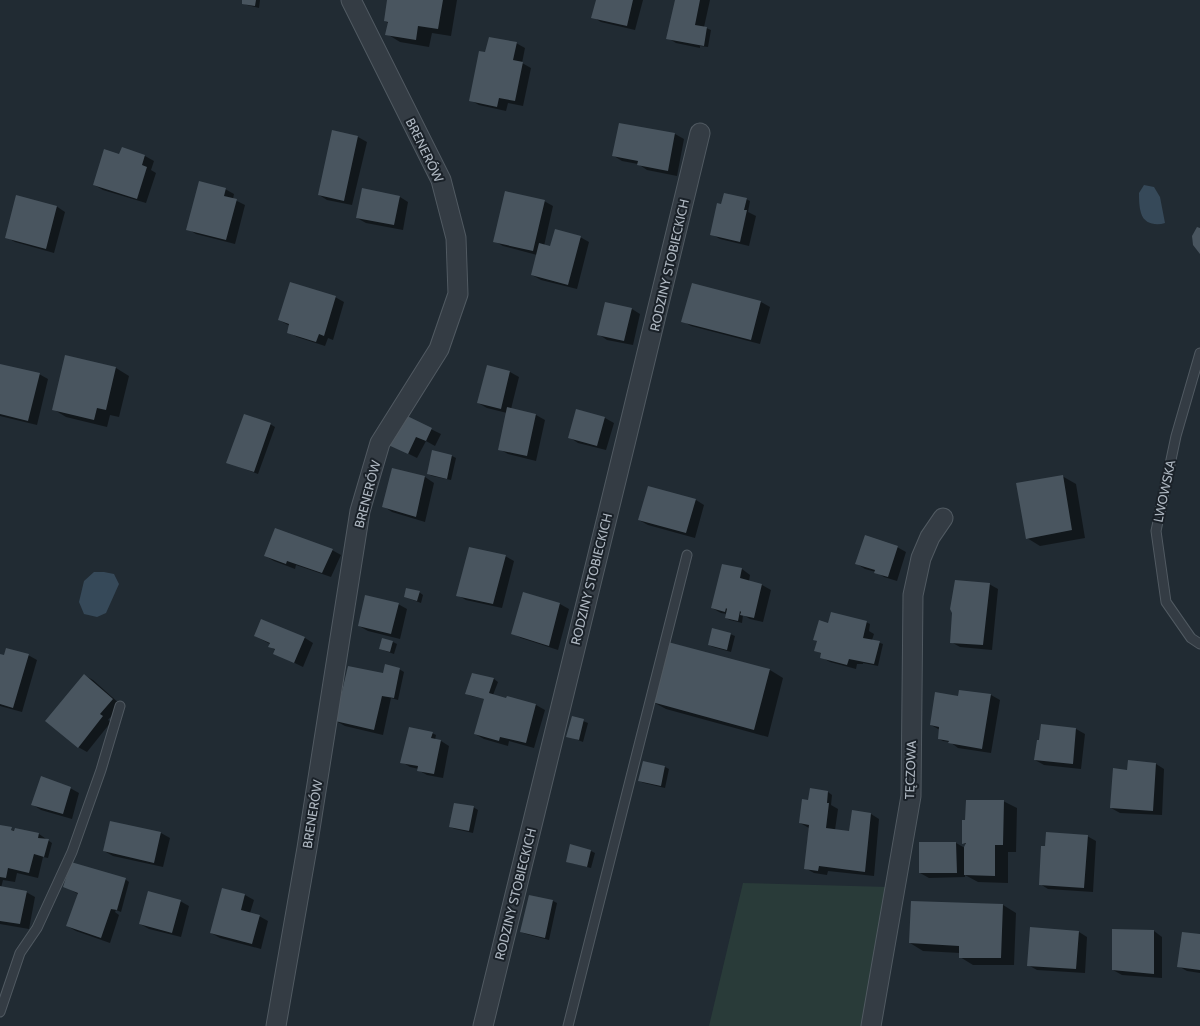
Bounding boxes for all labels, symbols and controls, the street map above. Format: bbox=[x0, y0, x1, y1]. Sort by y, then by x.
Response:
street label: BRENERÓW bbox=[403, 115, 448, 185]
street label: RODZINY STOBIECKICH bbox=[646, 197, 692, 333]
street label: BRENERÓW bbox=[350, 458, 384, 529]
street label: LWOWSKA bbox=[1150, 458, 1178, 524]
street label: RODZINY STOBIECKICH bbox=[567, 511, 615, 647]
street label: TĘCZOWA bbox=[901, 740, 919, 800]
street label: BRENERÓW bbox=[299, 778, 325, 849]
street label: RODZINY STOBIECKICH bbox=[491, 826, 539, 962]

